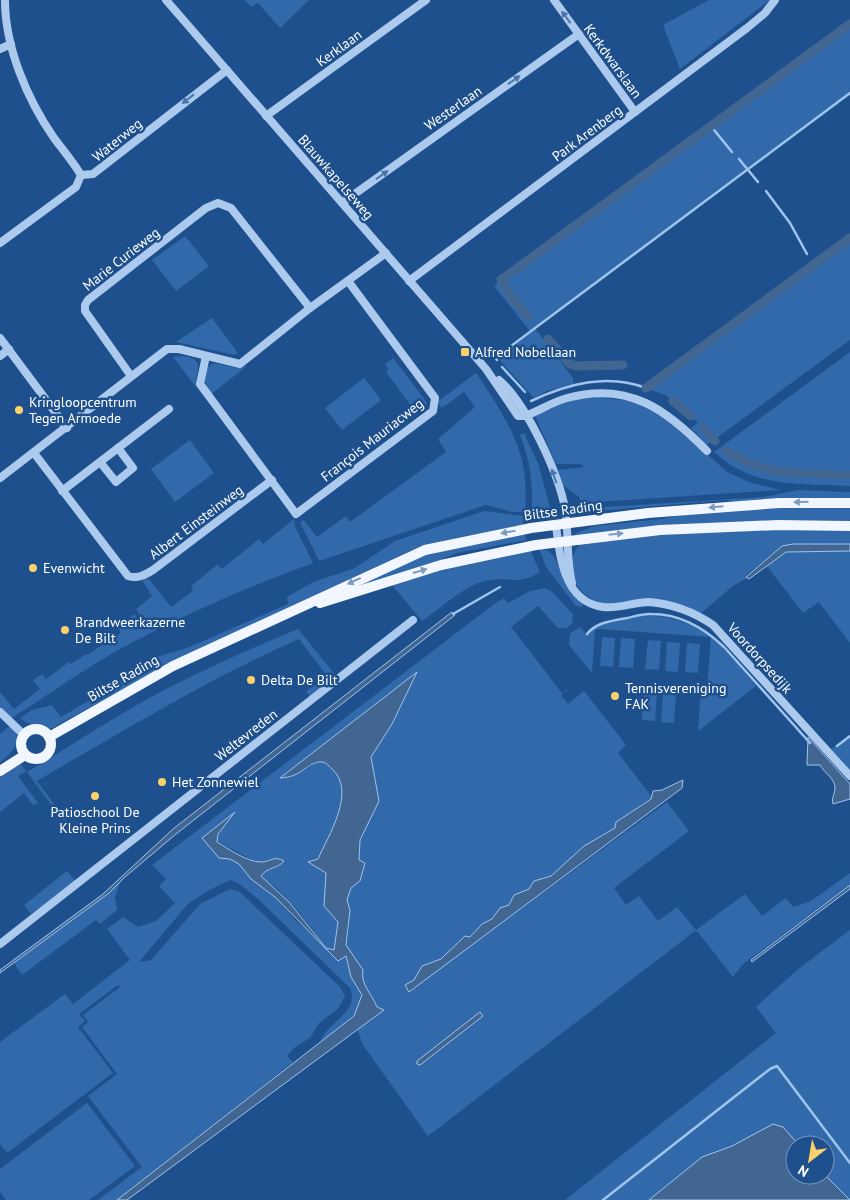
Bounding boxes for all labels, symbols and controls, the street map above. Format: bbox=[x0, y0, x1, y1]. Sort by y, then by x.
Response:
one-way arrow bbox=[561, 11, 572, 24]
street label: Kerkdwarslaan bbox=[580, 20, 646, 102]
street label: Kerklaan bbox=[313, 25, 365, 71]
one-way arrow bbox=[507, 75, 521, 85]
street label: Westerlaan bbox=[421, 82, 485, 134]
one-way arrow bbox=[182, 94, 195, 105]
street label: Park Arenberg bbox=[548, 101, 626, 165]
street label: Waterweg bbox=[88, 114, 146, 166]
street label: Blauwkapelseweg bbox=[294, 131, 378, 223]
one-way arrow bbox=[375, 170, 389, 180]
street label: Marie Curieweg bbox=[79, 223, 163, 295]
place label: Alfred Nobellaan bbox=[475, 343, 576, 361]
marker: Alfred Nobellaan bbox=[459, 346, 471, 358]
place label: Kringloopcentrum Tegen Armoede bbox=[29, 393, 137, 427]
street label: François Mauriacweg bbox=[317, 394, 427, 486]
marker: Kringloopcentrum Tegen Armoede bbox=[13, 404, 25, 416]
one-way arrow bbox=[550, 469, 557, 484]
street label: Albert Einsteinweg bbox=[145, 481, 247, 563]
street label: Biltse Rading bbox=[523, 496, 603, 524]
one-way arrow bbox=[793, 498, 809, 506]
one-way arrow bbox=[708, 504, 724, 512]
one-way arrow bbox=[500, 528, 516, 536]
one-way arrow bbox=[608, 530, 624, 538]
place label: Evenwicht bbox=[43, 559, 105, 577]
marker: Evenwicht bbox=[27, 562, 39, 574]
one-way arrow bbox=[412, 566, 427, 574]
one-way arrow bbox=[347, 577, 361, 585]
place label: Brandweerkazerne De Bilt bbox=[75, 613, 185, 647]
street label: Voordorpsedijk bbox=[723, 618, 797, 697]
marker: Brandweerkazerne De Bilt bbox=[59, 624, 71, 636]
street label: Biltse Rading bbox=[84, 650, 162, 706]
place label: Delta De Bilt bbox=[261, 671, 338, 689]
marker: Delta De Bilt bbox=[245, 674, 257, 686]
place label: Tennisvereniging FAK bbox=[625, 679, 727, 713]
marker: Tennisvereniging FAK bbox=[609, 690, 621, 702]
street label: Weltevreden bbox=[211, 705, 281, 765]
place label: Het Zonnewiel bbox=[172, 773, 259, 791]
marker: Het Zonnewiel bbox=[156, 776, 168, 788]
marker: Patioschool De Kleine Prins bbox=[89, 790, 101, 802]
place label: Patioschool De Kleine Prins bbox=[50, 803, 140, 837]
north arrow bbox=[785, 1135, 835, 1185]
text: N bbox=[795, 1161, 812, 1181]

